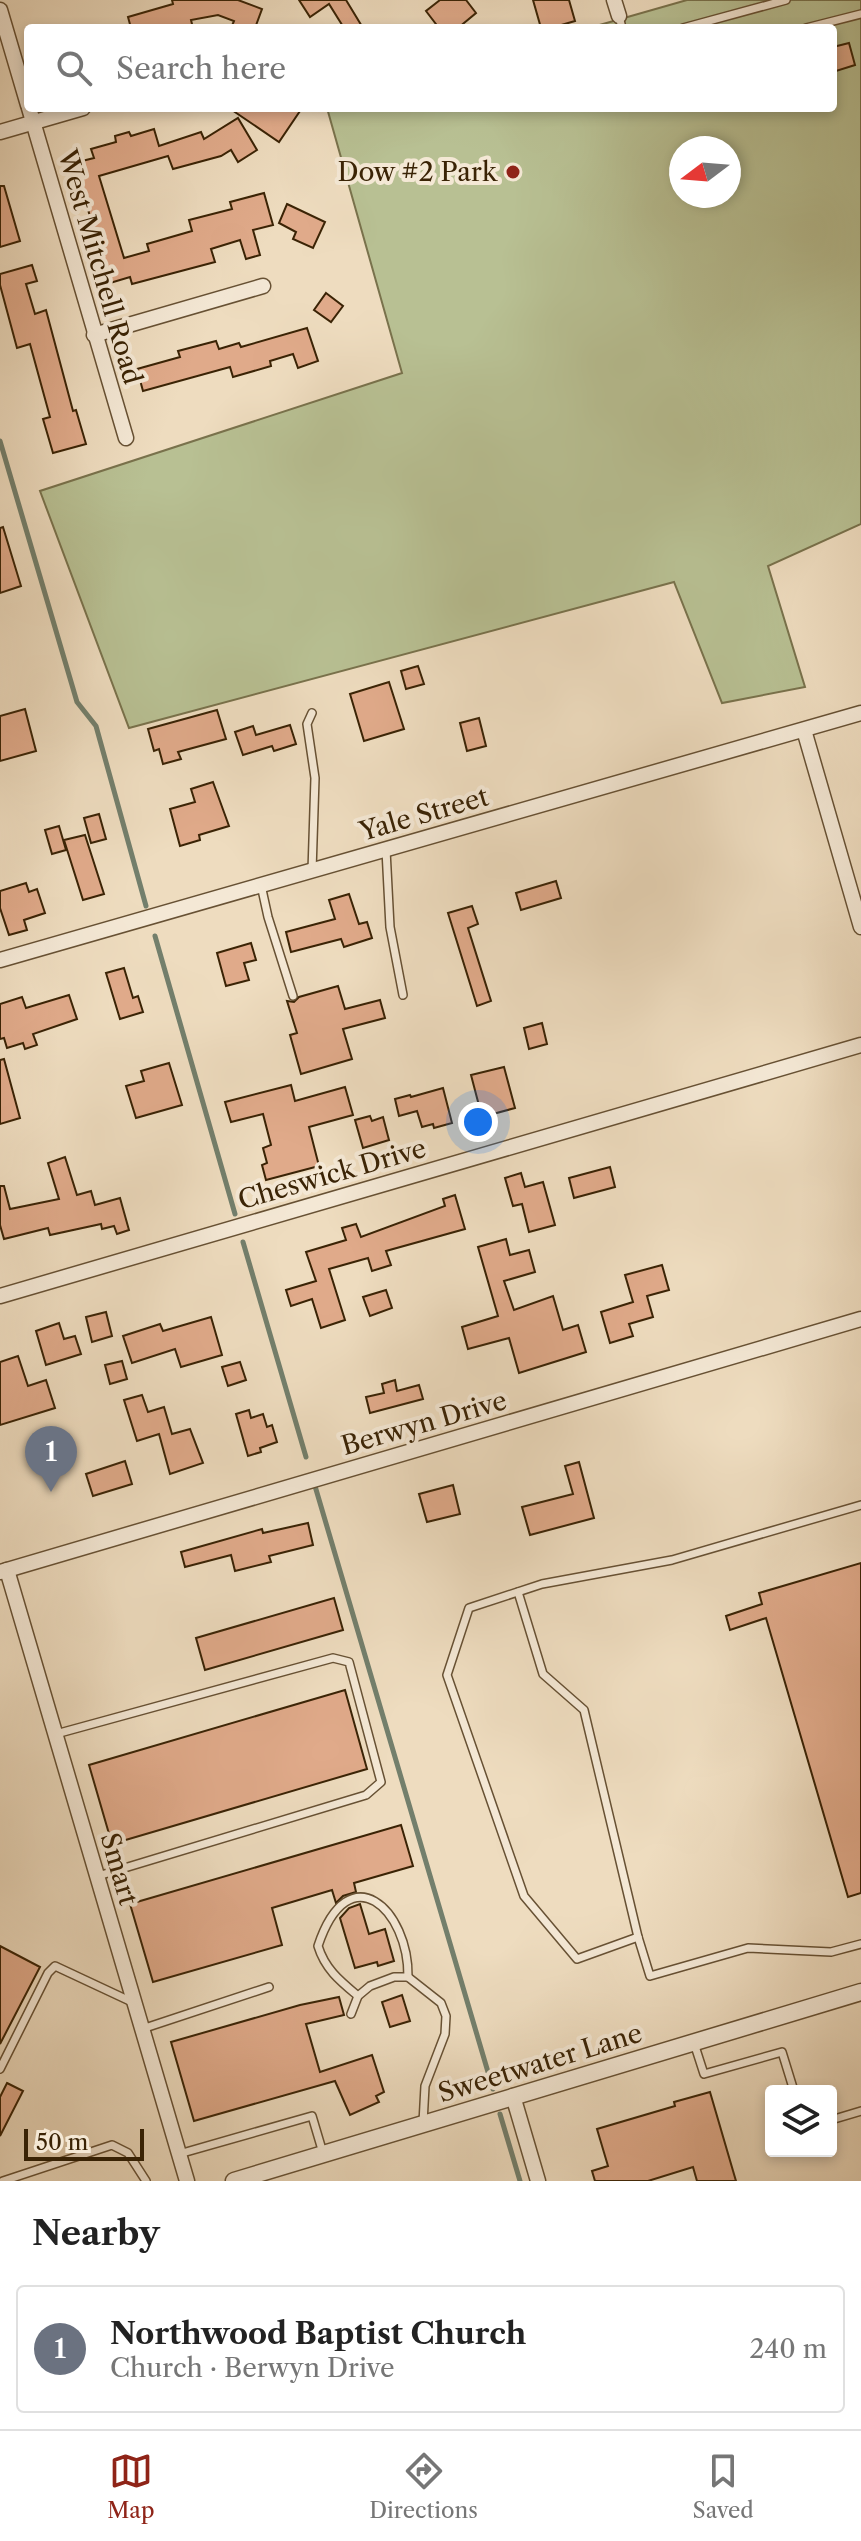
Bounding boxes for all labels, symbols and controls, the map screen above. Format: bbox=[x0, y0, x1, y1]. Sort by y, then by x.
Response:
search box bbox=[24, 24, 837, 112]
icon: search bbox=[52, 46, 96, 90]
text: Search here bbox=[116, 50, 286, 87]
north arrow bbox=[669, 136, 741, 208]
street label: West Mitchell Road bbox=[51, 145, 149, 388]
place label: Dow #2 Park bbox=[337, 156, 498, 188]
marker: Dow #2 Park bbox=[504, 163, 522, 181]
street label: Yale Street bbox=[355, 780, 493, 848]
your location bbox=[458, 1102, 498, 1142]
street label: Cheswick Drive bbox=[234, 1132, 430, 1216]
street label: Berwyn Drive bbox=[338, 1384, 510, 1462]
pin: 1 bbox=[25, 1426, 77, 1492]
street label: Smart bbox=[93, 1829, 145, 1910]
street label: Sweetwater Lane bbox=[434, 2017, 646, 2109]
map controls bbox=[765, 2085, 837, 2157]
button: layers bbox=[765, 2085, 837, 2157]
scale bar bbox=[24, 2125, 144, 2161]
text: 50 m bbox=[36, 2129, 88, 2156]
text: Nearby bbox=[32, 2212, 160, 2254]
text: Northwood Baptist Church bbox=[110, 2315, 526, 2352]
text: 1 bbox=[54, 2333, 66, 2365]
text: 240 m bbox=[749, 2333, 827, 2365]
text: Church · Berwyn Drive bbox=[110, 2352, 394, 2384]
tab: Map bbox=[107, 2449, 155, 2524]
tab: Directions bbox=[369, 2449, 478, 2524]
tab: Saved bbox=[693, 2449, 754, 2524]

